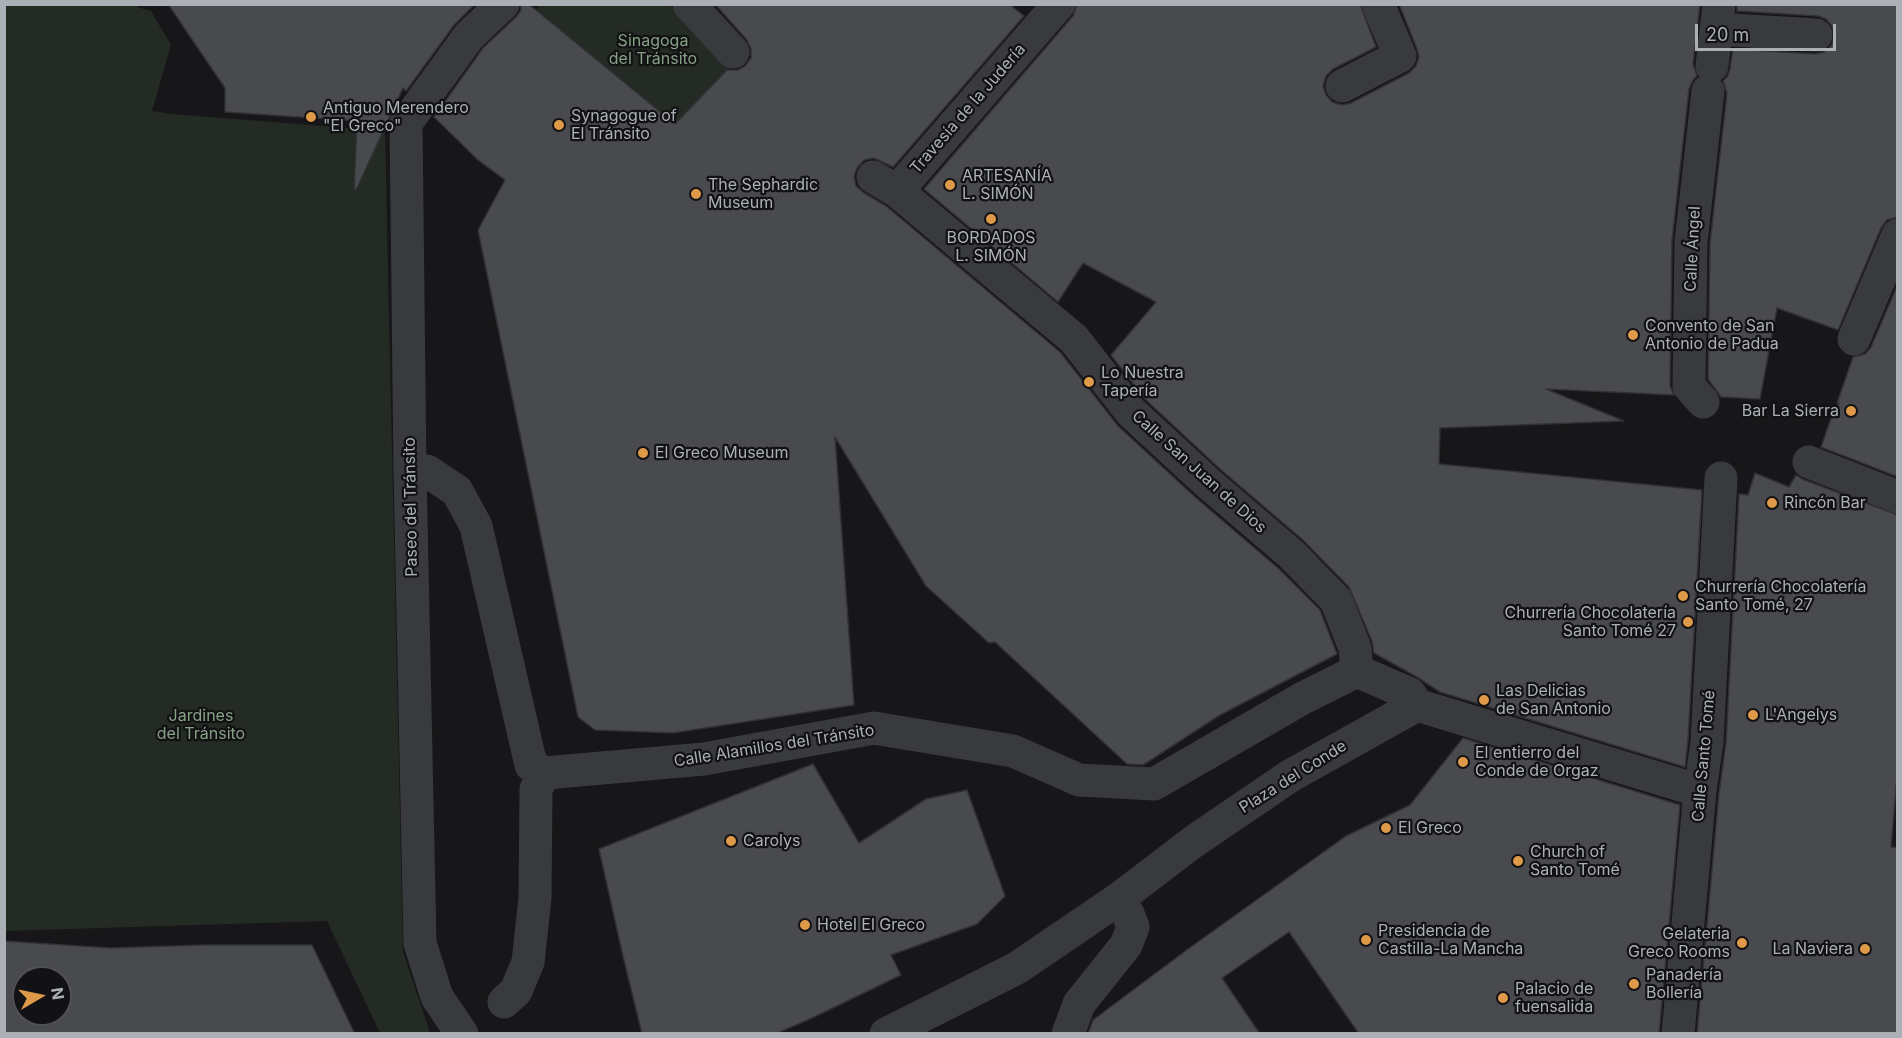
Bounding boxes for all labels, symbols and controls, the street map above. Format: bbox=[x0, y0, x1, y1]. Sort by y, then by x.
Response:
scale bar bbox=[1698, 12, 1839, 50]
text: 20 m bbox=[1706, 24, 1749, 45]
park label: Sinagoga del Tránsito bbox=[609, 31, 697, 69]
street label: Travesía de la Judería bbox=[906, 40, 1030, 178]
place label: Antiguo Merendero "El Greco" bbox=[323, 98, 469, 136]
place label: Synagogue of El Tránsito bbox=[571, 106, 677, 144]
marker: Antiguo Merendero "El Greco" bbox=[304, 110, 318, 124]
marker: Synagogue of El Tránsito bbox=[552, 118, 566, 132]
place label: ARTESANÍA L. SIMÓN bbox=[962, 166, 1052, 204]
place label: The Sephardic Museum bbox=[708, 175, 818, 213]
marker: ARTESANÍA L. SIMÓN bbox=[943, 178, 957, 192]
marker: The Sephardic Museum bbox=[689, 187, 703, 201]
street label: Calle Ángel bbox=[1681, 206, 1705, 292]
marker: BORDADOS L. SIMÓN bbox=[984, 212, 998, 226]
place label: BORDADOS L. SIMÓN bbox=[946, 228, 1036, 266]
place label: Convento de San Antonio de Padua bbox=[1645, 316, 1779, 354]
marker: Convento de San Antonio de Padua bbox=[1626, 328, 1640, 342]
place label: Lo Nuestra Tapería bbox=[1101, 363, 1184, 401]
marker: Lo Nuestra Tapería bbox=[1082, 375, 1096, 389]
place label: Bar La Sierra bbox=[1742, 401, 1839, 421]
marker: Bar La Sierra bbox=[1844, 404, 1858, 418]
street label: Calle San Juan de Dios bbox=[1128, 407, 1270, 537]
street label: Paseo del Tránsito bbox=[400, 437, 422, 577]
place label: El Greco Museum bbox=[655, 443, 788, 463]
marker: El Greco Museum bbox=[636, 446, 650, 460]
place label: Rincón Bar bbox=[1784, 493, 1866, 513]
marker: Rincón Bar bbox=[1765, 496, 1779, 510]
place label: Churrería Chocolatería Santo Tomé, 27 bbox=[1695, 577, 1866, 615]
marker: Churrería Chocolatería Santo Tomé, 27 bbox=[1676, 589, 1690, 603]
place label: Churrería Chocolatería Santo Tomé 27 bbox=[1505, 603, 1676, 641]
marker: Churrería Chocolatería Santo Tomé 27 bbox=[1681, 615, 1695, 629]
place label: Las Delicias de San Antonio bbox=[1496, 681, 1611, 719]
street label: Calle Santo Tomé bbox=[1689, 689, 1719, 823]
marker: Las Delicias de San Antonio bbox=[1477, 693, 1491, 707]
place label: L'Angelys bbox=[1765, 705, 1837, 725]
park label: Jardines del Tránsito bbox=[157, 706, 245, 744]
marker: L'Angelys bbox=[1746, 708, 1760, 722]
street label: Calle Alamillos del Tránsito bbox=[672, 721, 876, 771]
street label: Plaza del Conde bbox=[1236, 736, 1350, 818]
place label: El entierro del Conde de Orgaz bbox=[1475, 743, 1599, 781]
marker: El entierro del Conde de Orgaz bbox=[1456, 755, 1470, 769]
place label: El Greco bbox=[1398, 818, 1462, 838]
marker: El Greco bbox=[1379, 821, 1393, 835]
place label: Carolys bbox=[743, 831, 800, 851]
marker: Carolys bbox=[724, 834, 738, 848]
place label: Church of Santo Tomé bbox=[1530, 842, 1620, 880]
marker: Church of Santo Tomé bbox=[1511, 854, 1525, 868]
place label: Hotel El Greco bbox=[817, 915, 925, 935]
marker: Hotel El Greco bbox=[798, 918, 812, 932]
place label: Presidencia de Castilla-La Mancha bbox=[1378, 921, 1523, 959]
place label: Gelateria Greco Rooms bbox=[1628, 924, 1730, 962]
marker: Presidencia de Castilla-La Mancha bbox=[1359, 933, 1373, 947]
marker: Gelateria Greco Rooms bbox=[1735, 936, 1749, 950]
place label: La Naviera bbox=[1772, 939, 1853, 959]
marker: La Naviera bbox=[1858, 942, 1872, 956]
place label: Panadería Bollería bbox=[1646, 965, 1722, 1003]
north arrow bbox=[12, 966, 72, 1026]
marker: Panadería Bollería bbox=[1627, 977, 1641, 991]
place label: Palacio de fuensalida bbox=[1515, 979, 1593, 1017]
text: N bbox=[47, 986, 69, 1001]
marker: Palacio de fuensalida bbox=[1496, 991, 1510, 1005]

